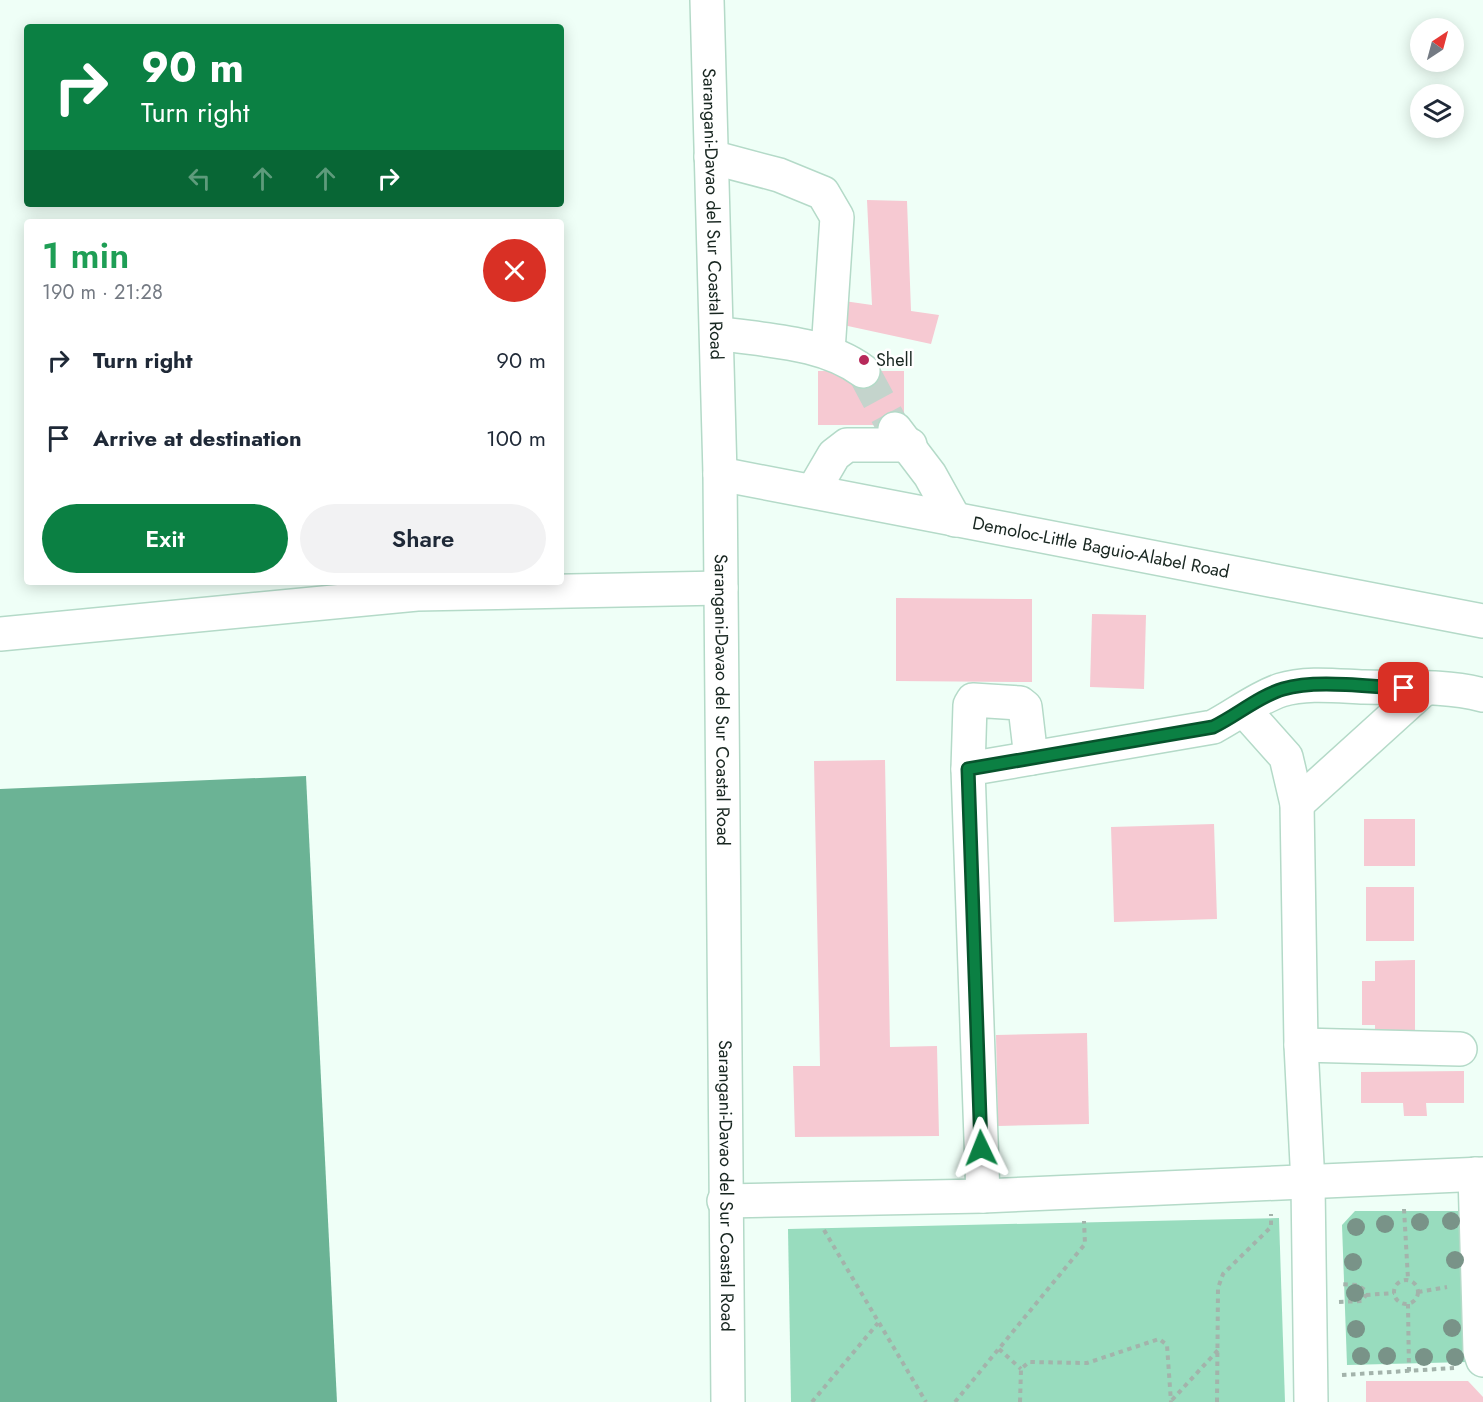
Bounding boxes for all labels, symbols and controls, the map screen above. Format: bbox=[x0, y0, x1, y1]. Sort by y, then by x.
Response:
north arrow bbox=[1410, 18, 1464, 72]
map controls bbox=[1410, 18, 1464, 138]
text: 90 m bbox=[141, 37, 244, 98]
icon: right bbox=[42, 48, 120, 126]
street label: Sarangani-Davao del Sur Coastal Road bbox=[696, 68, 730, 360]
button: layers bbox=[1410, 84, 1464, 138]
text: Turn right bbox=[141, 93, 249, 132]
icon: left bbox=[183, 162, 216, 195]
icon: ahead bbox=[246, 162, 279, 195]
icon: ahead bbox=[309, 162, 342, 195]
icon: right bbox=[372, 162, 405, 195]
text: 1 min bbox=[42, 229, 129, 281]
button: close bbox=[483, 239, 546, 302]
text: 190 m · 21:28 bbox=[42, 278, 163, 307]
icon: right bbox=[42, 344, 75, 377]
text: Turn right bbox=[93, 344, 193, 376]
text: 90 m bbox=[496, 344, 546, 376]
place label: Shell bbox=[876, 347, 913, 373]
marker: Shell bbox=[857, 353, 871, 367]
icon: arrive bbox=[42, 422, 75, 455]
text: Arrive at destination bbox=[93, 422, 302, 454]
text: 100 m bbox=[486, 422, 546, 454]
button: Exit bbox=[42, 504, 288, 573]
button: Share bbox=[300, 504, 546, 573]
street label: Demoloc-Little Baguio-Alabel Road bbox=[970, 510, 1232, 585]
street label: Sarangani-Davao del Sur Coastal Road bbox=[708, 554, 736, 846]
pin bbox=[1378, 662, 1429, 713]
icon: arrive bbox=[1387, 671, 1420, 704]
street label: Sarangani-Davao del Sur Coastal Road bbox=[712, 1040, 740, 1332]
position arrow bbox=[949, 1116, 1013, 1180]

